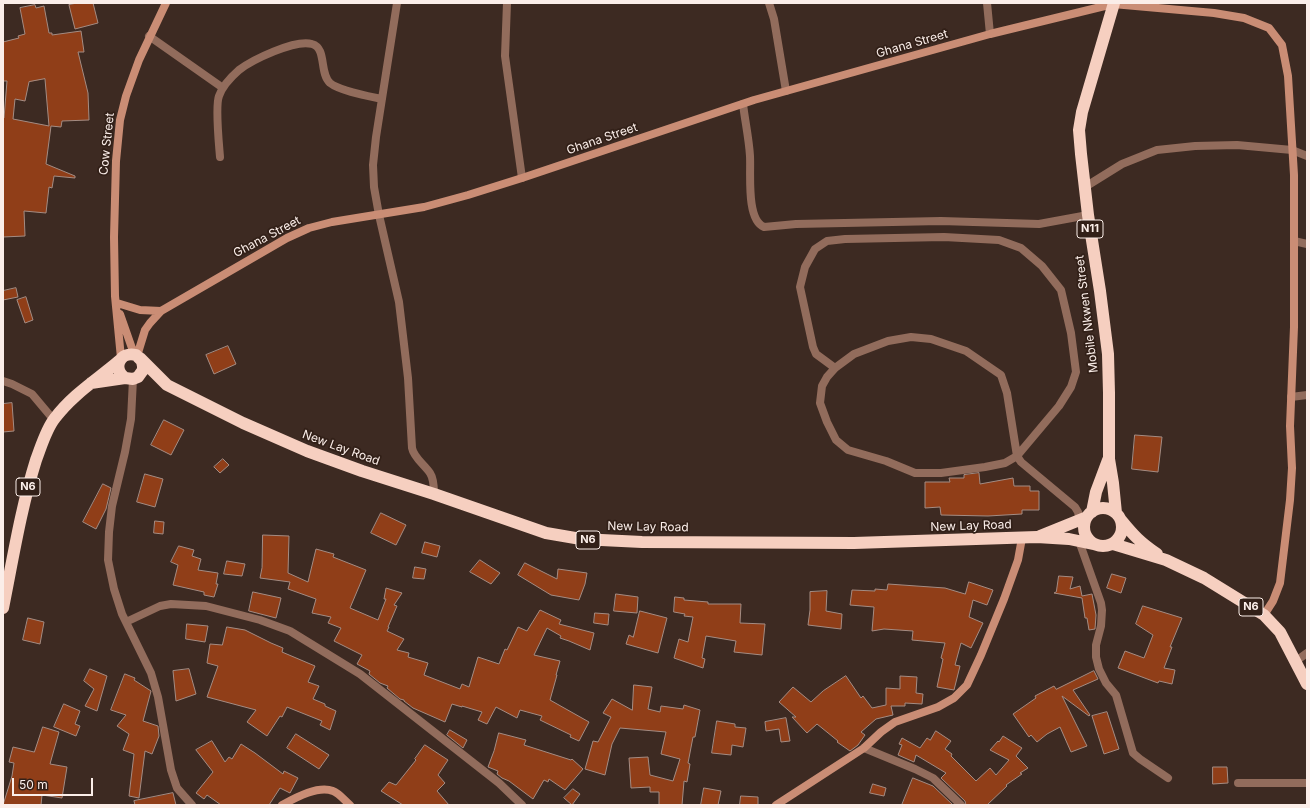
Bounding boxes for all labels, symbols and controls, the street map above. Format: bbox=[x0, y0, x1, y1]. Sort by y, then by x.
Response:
street label: Ghana Street bbox=[875, 27, 949, 61]
street label: Cow Street bbox=[97, 112, 117, 176]
street label: Ghana Street bbox=[565, 120, 639, 158]
street label: Ghana Street bbox=[231, 213, 303, 261]
road number: N11 bbox=[1077, 220, 1103, 238]
street label: Mobile Nkwen Street bbox=[1073, 255, 1101, 373]
street label: New Lay Road bbox=[300, 427, 382, 469]
road number: N6 bbox=[16, 478, 40, 496]
street label: New Lay Road bbox=[930, 517, 1012, 535]
street label: New Lay Road bbox=[607, 519, 689, 535]
road number: N6 bbox=[576, 531, 600, 549]
road number: N6 bbox=[1239, 598, 1263, 616]
scale bar bbox=[14, 770, 95, 796]
text: 50 m bbox=[19, 777, 48, 792]

